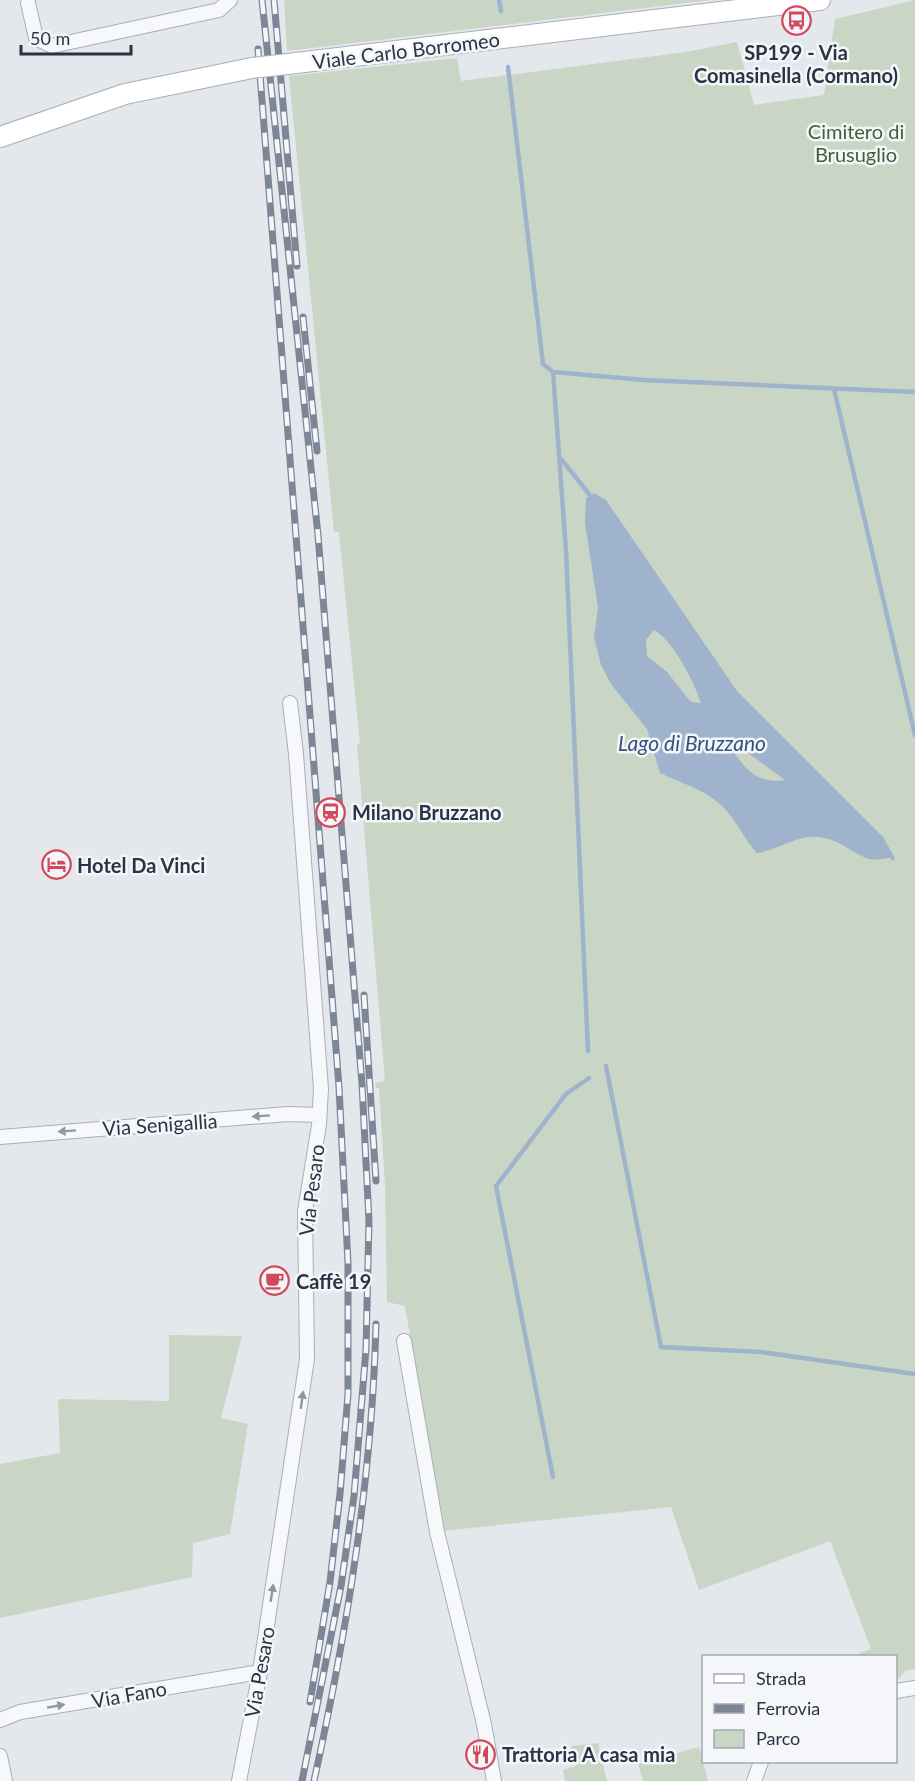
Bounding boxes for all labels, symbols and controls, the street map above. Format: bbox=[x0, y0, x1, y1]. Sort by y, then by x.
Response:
bus stop icon: SP199 - Via Comasinella (Cormano) bbox=[780, 5, 812, 37]
scale bar bbox=[21, 18, 130, 56]
text: 50 m bbox=[30, 27, 70, 49]
street label: Viale Carlo Borromeo bbox=[311, 27, 501, 73]
place label: SP199 - Via Comasinella (Cormano) bbox=[694, 40, 898, 87]
park label: Cimitero di Brusuglio bbox=[808, 119, 904, 166]
water label: Lago di Bruzzano bbox=[618, 730, 766, 755]
station icon: Milano Bruzzano bbox=[315, 796, 347, 828]
place label: Milano Bruzzano bbox=[352, 800, 502, 824]
hotel icon: Hotel Da Vinci bbox=[40, 849, 72, 881]
place label: Hotel Da Vinci bbox=[77, 853, 205, 877]
street label: Via Senigallia bbox=[102, 1108, 218, 1140]
one-way arrow bbox=[251, 1112, 270, 1121]
one-way arrow bbox=[57, 1127, 76, 1136]
street label: Via Pesaro bbox=[293, 1143, 329, 1237]
cafe icon: Caffè 19 bbox=[259, 1265, 291, 1297]
place label: Caffè 19 bbox=[296, 1269, 371, 1293]
one-way arrow bbox=[297, 1391, 307, 1410]
one-way arrow bbox=[268, 1583, 277, 1602]
street label: Via Pesaro bbox=[239, 1624, 279, 1720]
legend bbox=[702, 1655, 897, 1763]
text: Strada bbox=[756, 1667, 806, 1689]
street label: Via Fano bbox=[90, 1676, 168, 1712]
text: Ferrovia bbox=[756, 1697, 820, 1719]
one-way arrow bbox=[47, 1701, 66, 1710]
text: Parco bbox=[756, 1727, 800, 1749]
restaurant icon: Trattoria A casa mia bbox=[465, 1738, 497, 1770]
place label: Trattoria A casa mia bbox=[502, 1742, 675, 1766]

